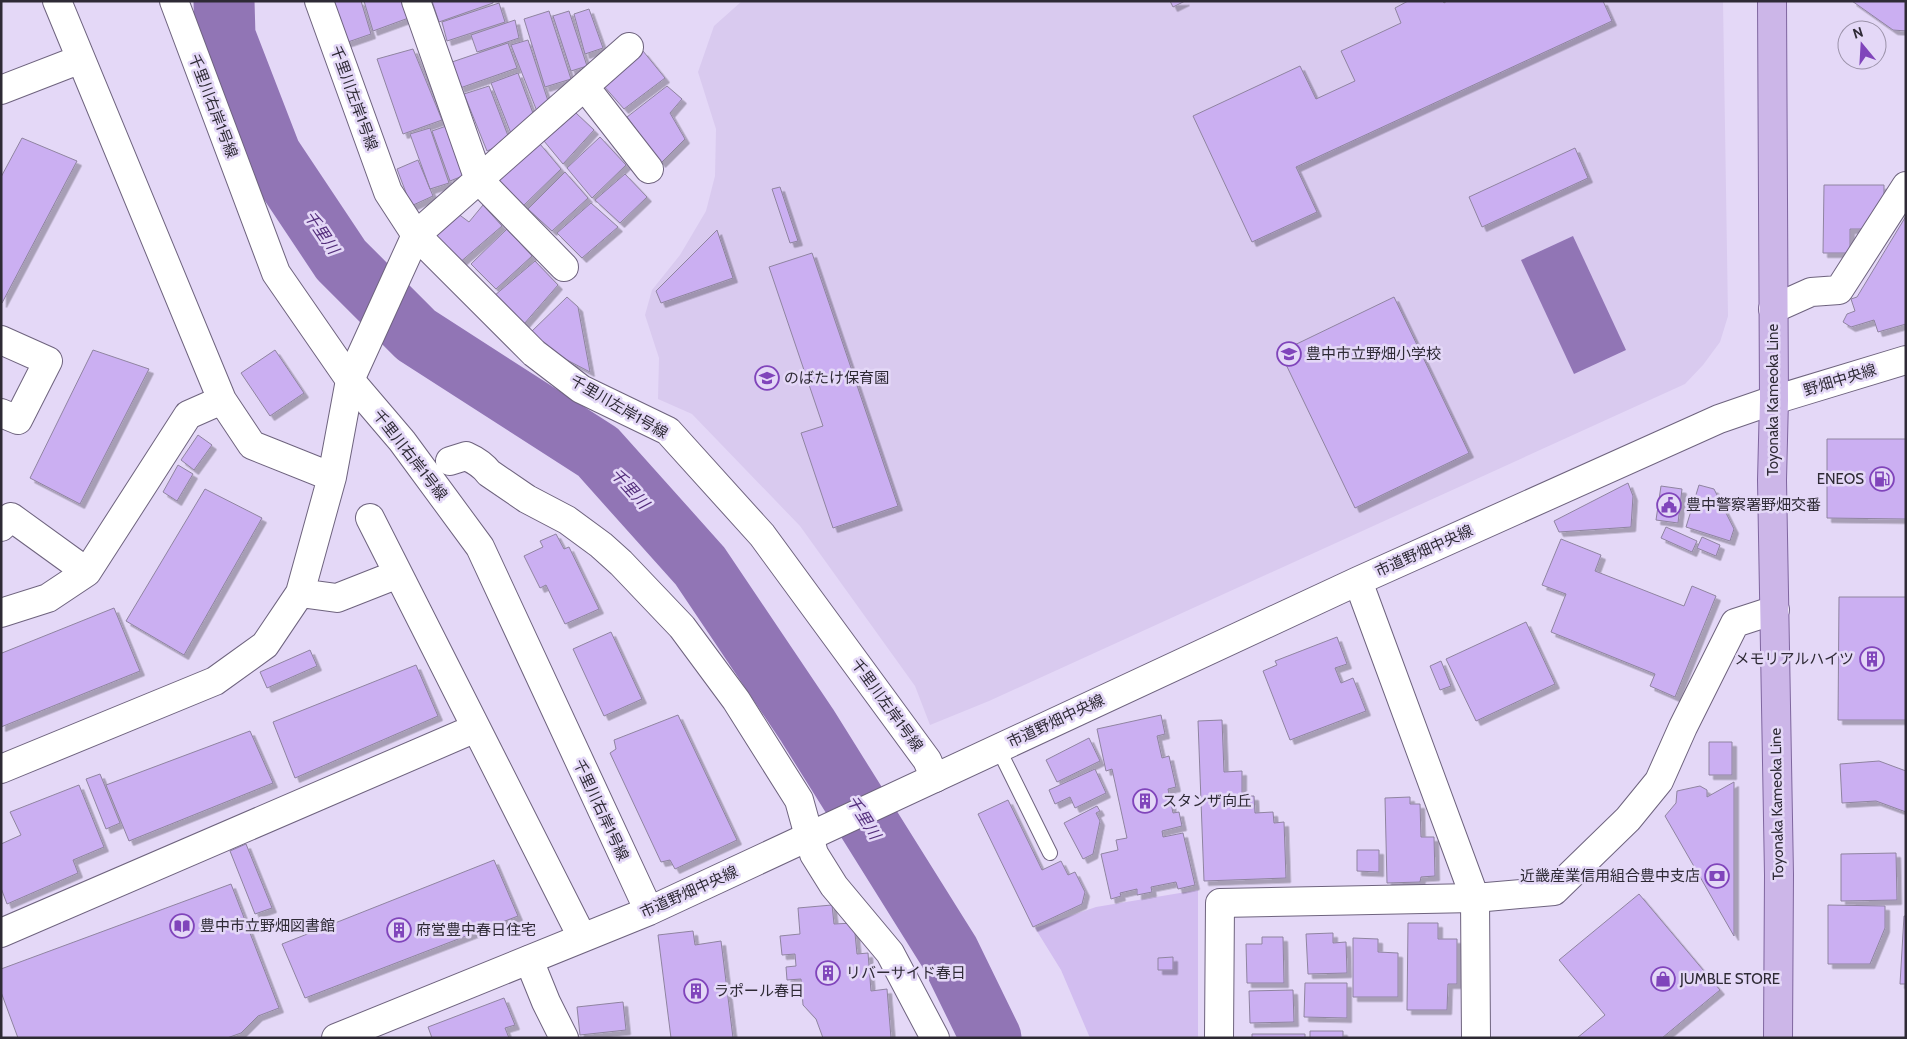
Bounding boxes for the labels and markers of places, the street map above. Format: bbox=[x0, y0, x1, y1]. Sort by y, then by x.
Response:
school or university icon: 豊中市立野畑小学校 bbox=[1276, 341, 1302, 367]
place label: 豊中市立野畑小学校 bbox=[1306, 345, 1441, 363]
school or university icon: のばたけ保育園 bbox=[754, 365, 780, 391]
place label: のばたけ保育園 bbox=[784, 369, 889, 387]
fuel station icon: ENEOS bbox=[1869, 466, 1895, 492]
place label: ENEOS bbox=[1817, 470, 1864, 488]
public building icon: 豊中警察署野畑交番 bbox=[1656, 492, 1682, 518]
place label: 豊中警察署野畑交番 bbox=[1686, 496, 1821, 514]
building icon: メモリアルハイツ bbox=[1859, 646, 1885, 672]
place label: メモリアルハイツ bbox=[1734, 650, 1854, 668]
building icon: スタンザ向丘 bbox=[1132, 788, 1158, 814]
place label: スタンザ向丘 bbox=[1162, 792, 1252, 810]
bank icon: 近畿産業信用組合豊中支店 bbox=[1704, 863, 1730, 889]
place label: 近畿産業信用組合豊中支店 bbox=[1520, 867, 1700, 885]
library icon: 豊中市立野畑図書館 bbox=[169, 913, 195, 939]
place label: 豊中市立野畑図書館 bbox=[200, 917, 335, 935]
building icon: 府営豊中春日住宅 bbox=[386, 917, 412, 943]
place label: 府営豊中春日住宅 bbox=[416, 921, 536, 939]
building icon: リバーサイド春日 bbox=[815, 960, 841, 986]
place label: リバーサイド春日 bbox=[846, 964, 966, 982]
shop icon: JUMBLE STORE bbox=[1650, 966, 1676, 992]
place label: JUMBLE STORE bbox=[1679, 970, 1780, 988]
building icon: ラポール春日 bbox=[683, 978, 709, 1004]
place label: ラポール春日 bbox=[714, 982, 804, 1000]

